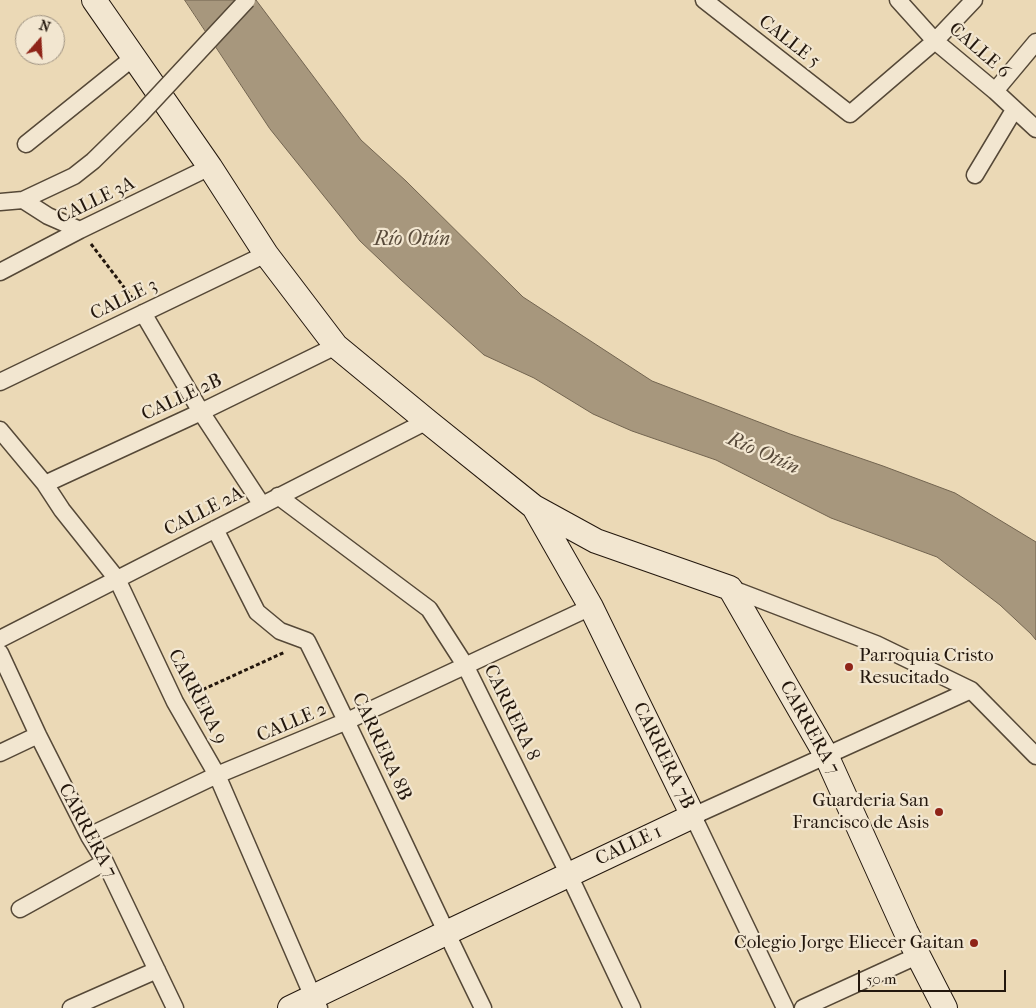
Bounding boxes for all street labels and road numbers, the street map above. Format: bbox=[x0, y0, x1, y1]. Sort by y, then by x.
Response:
street label: CALLE 5 bbox=[754, 11, 824, 73]
street label: CALLE 6 bbox=[944, 18, 1014, 84]
street label: CALLE 3A bbox=[53, 172, 139, 230]
street label: CALLE 3 bbox=[87, 274, 161, 326]
street label: CALLE 2B bbox=[138, 370, 226, 426]
street label: CALLE 2A bbox=[161, 482, 247, 542]
street label: CARRERA 9 bbox=[162, 646, 232, 748]
street label: CARRERA 8 bbox=[478, 661, 544, 765]
street label: CARRERA 7 bbox=[774, 677, 844, 779]
street label: CARRERA 8B bbox=[346, 689, 416, 805]
street label: CALLE 2 bbox=[254, 698, 330, 748]
street label: CARRERA 7B bbox=[627, 699, 699, 813]
street label: CARRERA 7 bbox=[53, 780, 121, 882]
street label: CALLE 1 bbox=[592, 821, 666, 871]

